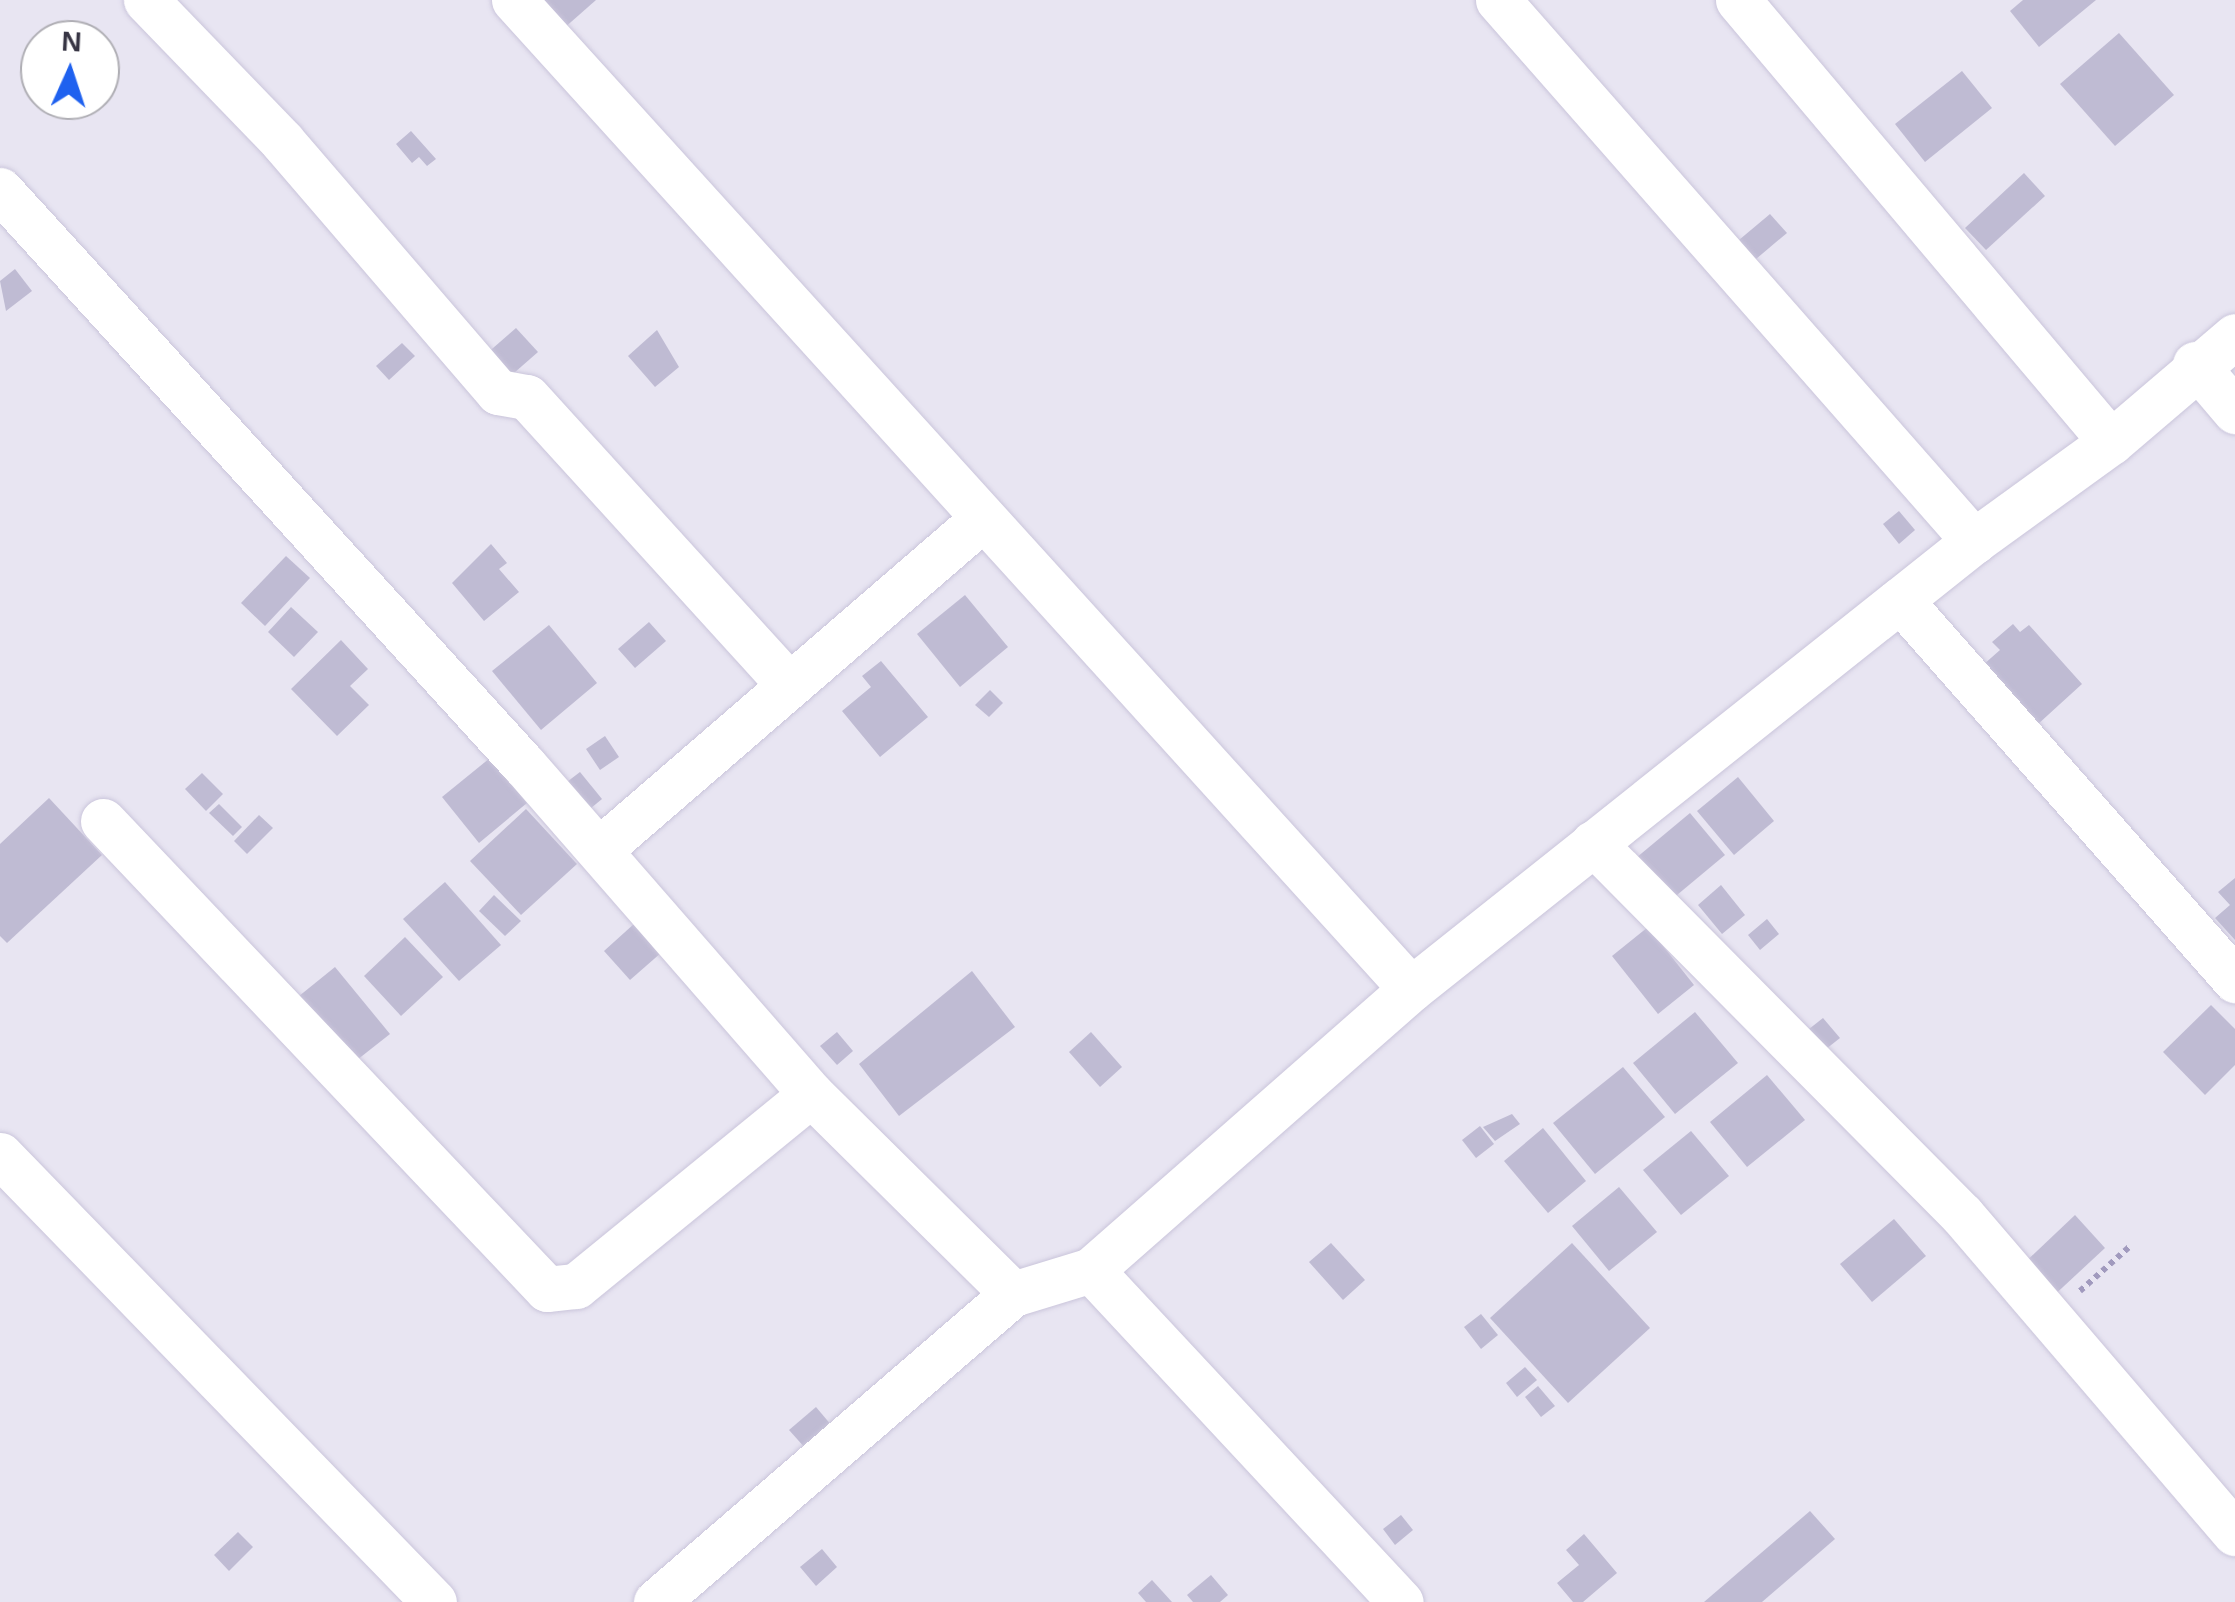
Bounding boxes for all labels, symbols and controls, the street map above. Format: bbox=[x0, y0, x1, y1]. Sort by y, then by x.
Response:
north arrow bbox=[20, 20, 120, 120]
text: N bbox=[61, 26, 82, 58]

